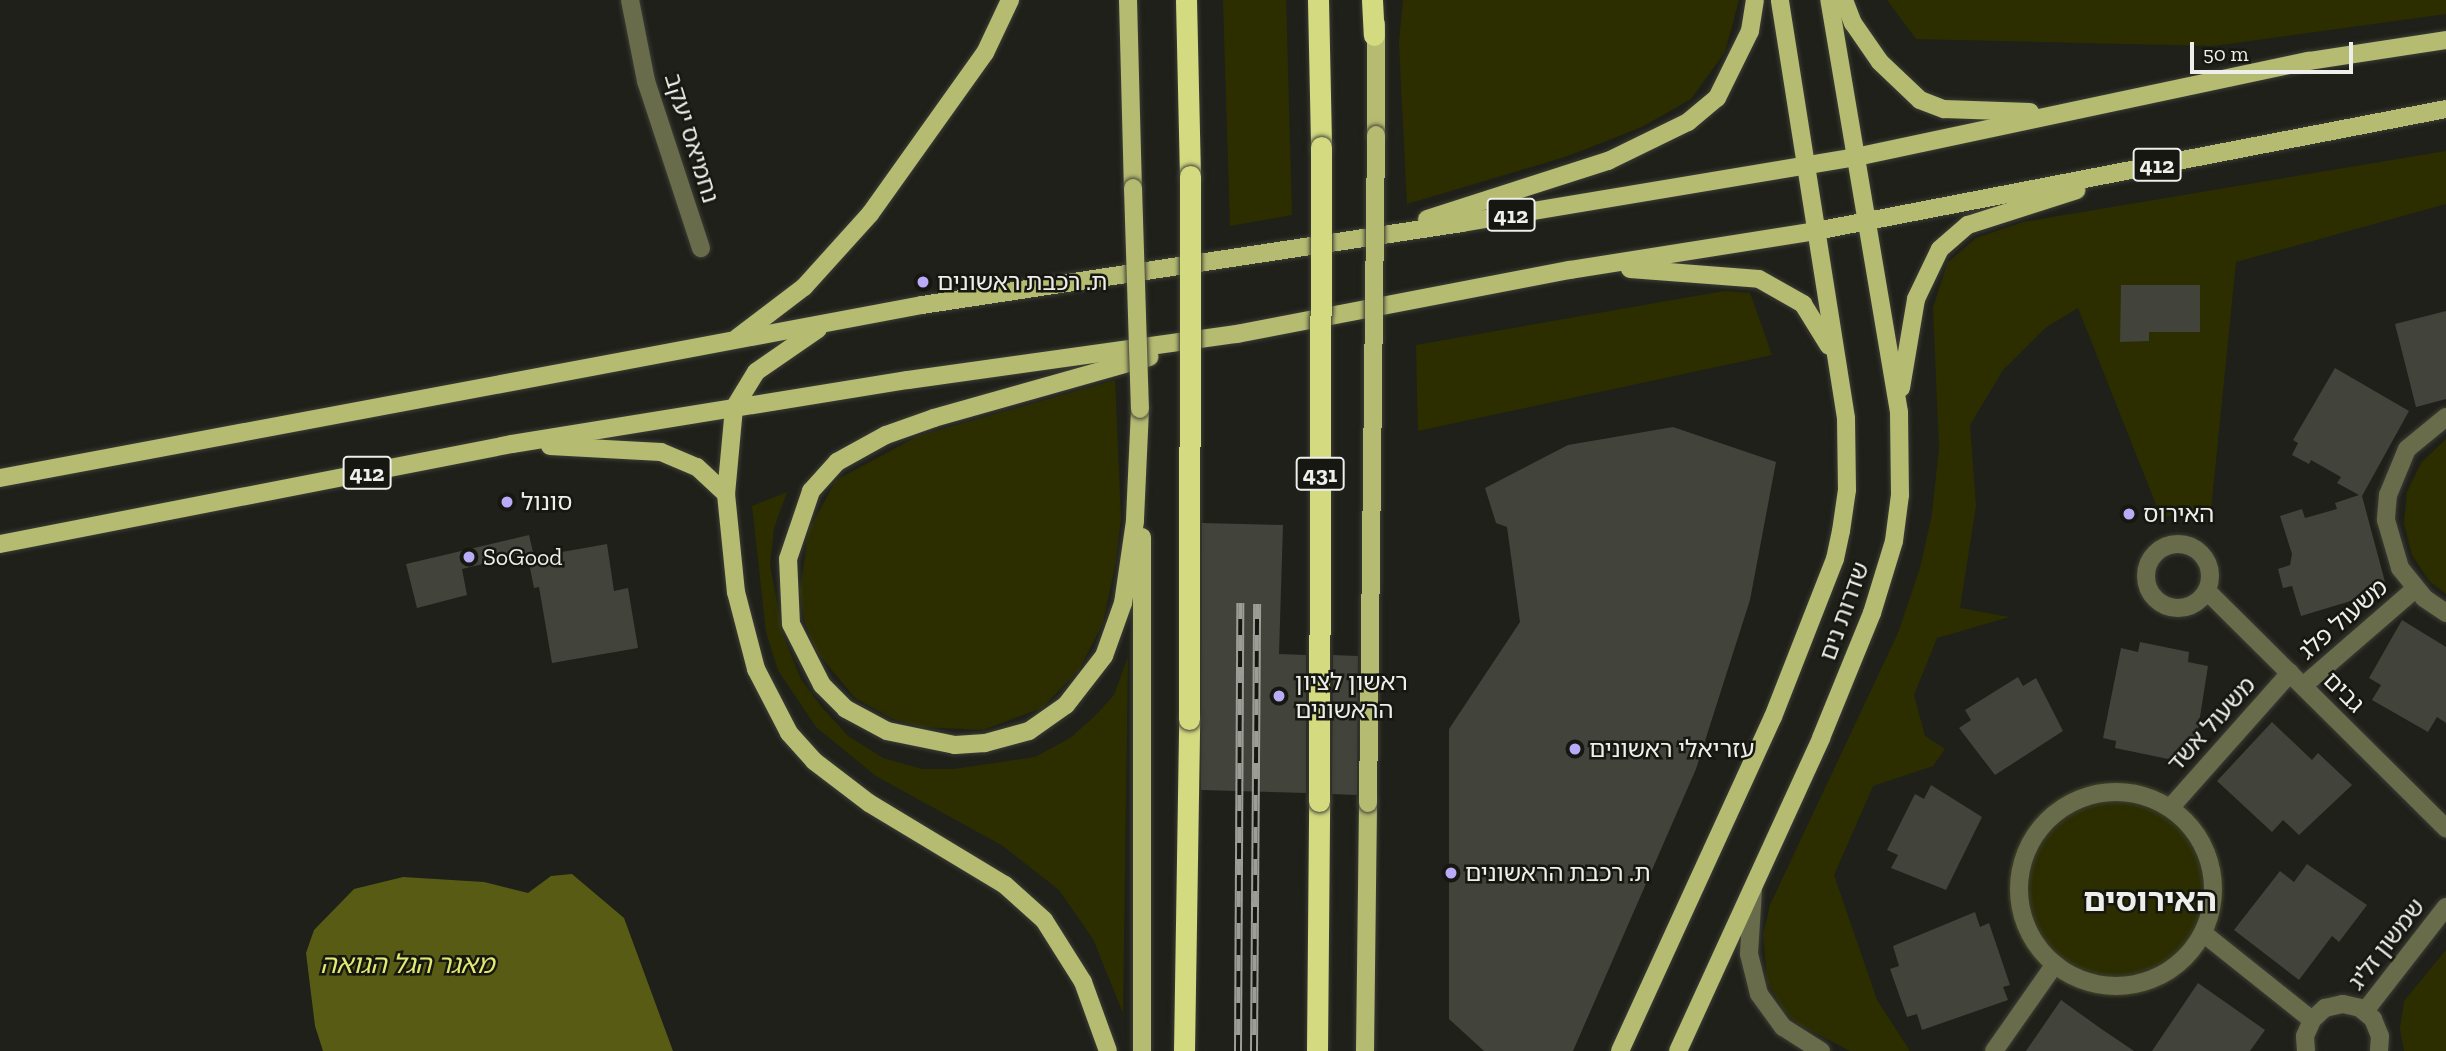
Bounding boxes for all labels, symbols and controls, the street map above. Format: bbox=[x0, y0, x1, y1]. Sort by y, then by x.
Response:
scale bar bbox=[2194, 28, 2357, 72]
text: 50 m bbox=[2203, 41, 2249, 66]
street label: נחמיאס יעקב bbox=[659, 70, 725, 206]
road number: 412 bbox=[2132, 146, 2182, 184]
road number: 412 bbox=[1486, 196, 1536, 234]
place label: ת. רכבת ראשונים bbox=[937, 268, 1108, 296]
marker: ת. רכבת ראשונים bbox=[915, 274, 931, 290]
road number: 412 bbox=[342, 453, 392, 492]
road number: 431 bbox=[1296, 454, 1344, 494]
place label: סונול bbox=[521, 488, 573, 516]
marker: סונול bbox=[499, 494, 515, 510]
place label: האירוס bbox=[2143, 500, 2214, 528]
marker: האירוס bbox=[2121, 506, 2137, 522]
place label: SoGood bbox=[483, 543, 562, 571]
marker: SoGood bbox=[461, 549, 477, 565]
street label: שדרות נים bbox=[1813, 558, 1875, 664]
street label: משעול פלג bbox=[2293, 573, 2393, 665]
street label: גבים bbox=[2318, 666, 2370, 718]
place label: ראשון לציון הראשונים bbox=[1295, 668, 1408, 724]
street label: משעול אשד bbox=[2161, 671, 2261, 777]
marker: ראשון לציון הראשונים bbox=[1269, 686, 1289, 706]
place label: עזריאלי ראשונים bbox=[1589, 735, 1754, 763]
marker: עזריאלי ראשונים bbox=[1567, 741, 1583, 757]
place label: ת. רכבת הראשונים bbox=[1465, 859, 1651, 887]
marker: ת. רכבת הראשונים bbox=[1443, 865, 1459, 881]
district label: האירוסים bbox=[2083, 881, 2217, 919]
street label: שמשון זליג bbox=[2341, 893, 2431, 995]
water label: מאגר הגל הגואה bbox=[320, 949, 494, 981]

